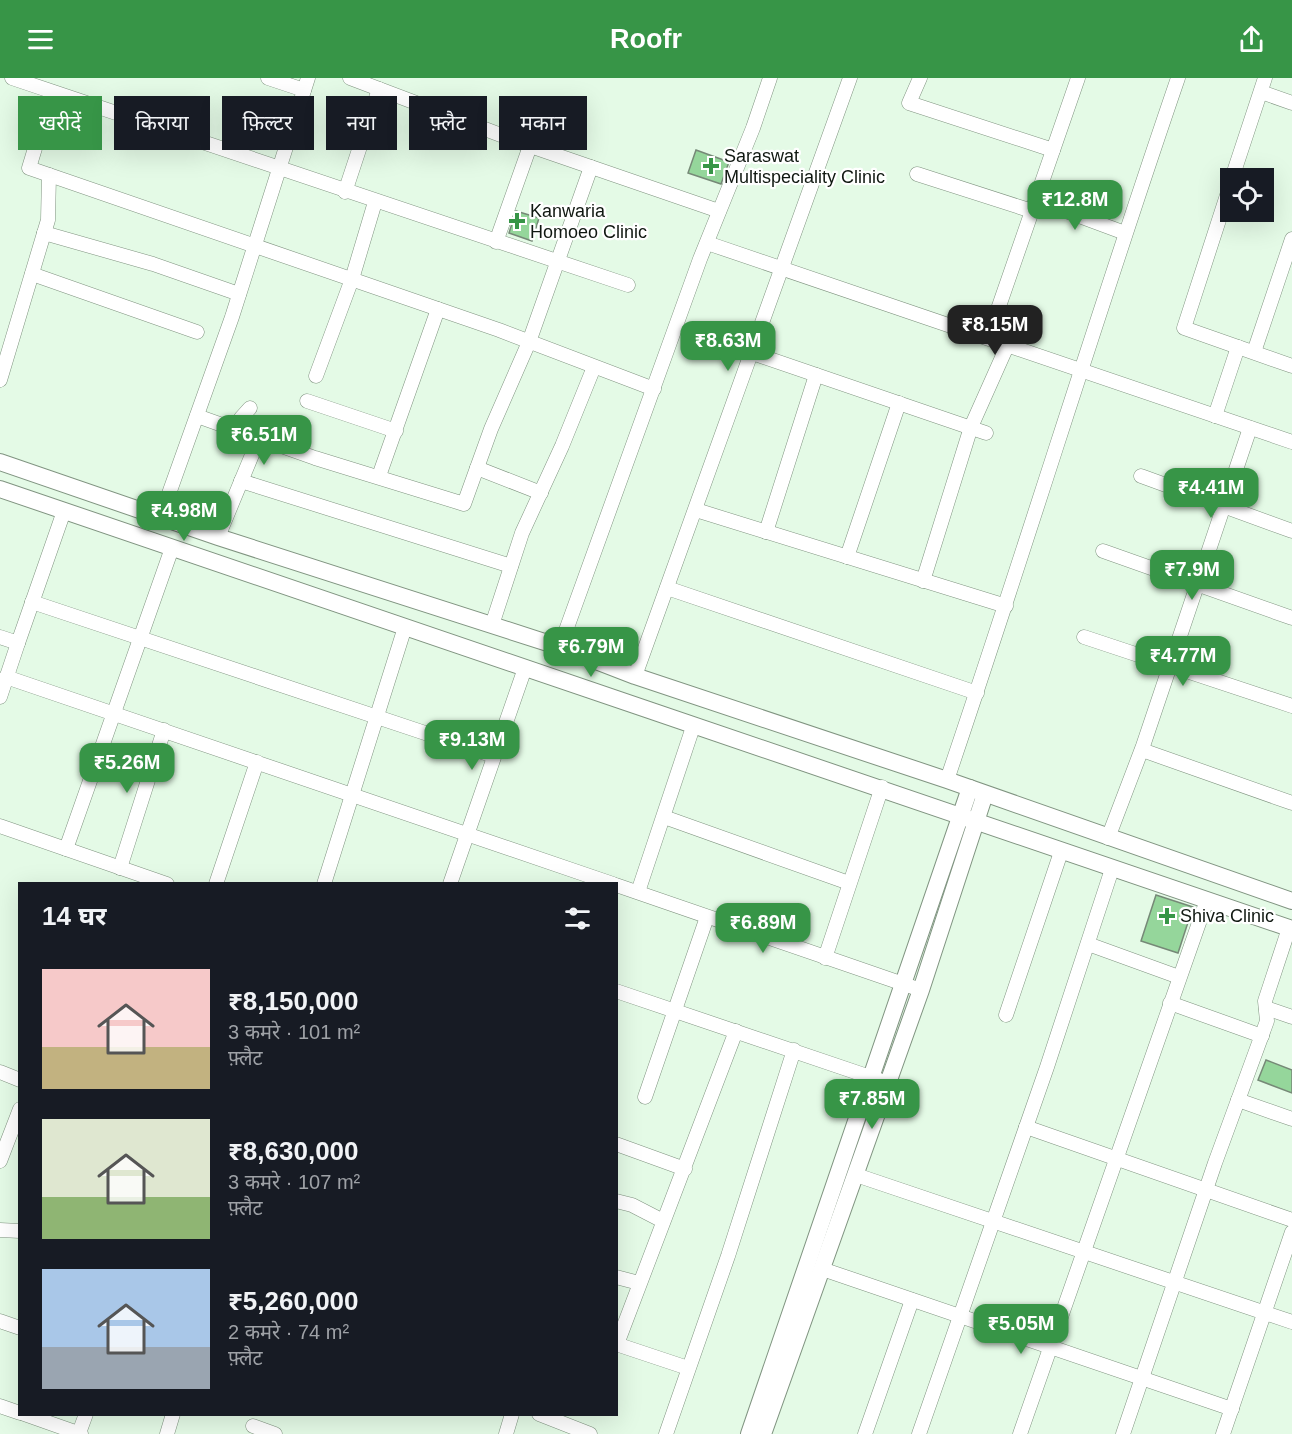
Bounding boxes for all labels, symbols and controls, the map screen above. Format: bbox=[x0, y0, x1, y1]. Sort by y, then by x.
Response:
icon: menu bbox=[24, 23, 57, 56]
icon: share bbox=[1235, 23, 1268, 56]
text: Roofr bbox=[610, 24, 682, 54]
chip: खरीदें bbox=[18, 96, 102, 150]
chip: किराया bbox=[114, 96, 210, 150]
chip: फ़िल्टर bbox=[222, 96, 314, 150]
chip: नया bbox=[326, 96, 397, 150]
chip: फ़्लैट bbox=[409, 96, 487, 150]
chip: मकान bbox=[499, 96, 587, 150]
place label: Saraswat Multispeciality Clinic bbox=[724, 146, 885, 187]
marker: Saraswat Multispeciality Clinic bbox=[702, 157, 720, 175]
map controls bbox=[1220, 168, 1274, 222]
button: locate bbox=[1220, 168, 1274, 222]
pin: ₹12.8M bbox=[1026, 180, 1124, 231]
text: ₹12.8M bbox=[1041, 188, 1109, 210]
place label: Kanwaria Homoeo Clinic bbox=[530, 201, 647, 242]
marker: Kanwaria Homoeo Clinic bbox=[508, 212, 526, 230]
pin: ₹8.15M bbox=[946, 305, 1044, 356]
text: ₹8.15M bbox=[961, 313, 1029, 335]
pin: ₹8.63M bbox=[679, 321, 777, 372]
text: ₹8.63M bbox=[694, 329, 762, 351]
pin: ₹6.51M bbox=[215, 415, 313, 466]
text: ₹6.51M bbox=[230, 423, 298, 445]
pin: ₹4.41M bbox=[1162, 468, 1260, 519]
text: ₹4.41M bbox=[1177, 476, 1245, 498]
pin: ₹4.98M bbox=[135, 491, 233, 542]
text: ₹4.98M bbox=[150, 499, 218, 521]
pin: ₹7.9M bbox=[1150, 550, 1234, 601]
text: ₹7.9M bbox=[1164, 558, 1220, 580]
pin: ₹6.79M bbox=[542, 627, 640, 678]
text: ₹6.79M bbox=[557, 635, 625, 657]
pin: ₹4.77M bbox=[1134, 636, 1232, 687]
text: ₹4.77M bbox=[1149, 644, 1217, 666]
pin: ₹9.13M bbox=[423, 720, 521, 771]
text: ₹9.13M bbox=[438, 728, 506, 750]
pin: ₹5.26M bbox=[78, 743, 176, 794]
text: ₹5.26M bbox=[93, 751, 161, 773]
text: 14 घर bbox=[42, 901, 106, 931]
icon: filters bbox=[561, 902, 594, 935]
pin: ₹6.89M bbox=[714, 903, 812, 954]
place label: Shiva Clinic bbox=[1180, 906, 1274, 926]
marker: Shiva Clinic bbox=[1158, 907, 1176, 925]
text: ₹6.89M bbox=[729, 911, 797, 933]
text: ₹8,150,000 bbox=[228, 986, 359, 1016]
icon: home bbox=[90, 993, 162, 1065]
text: 3 कमरे · 101 m² bbox=[228, 1021, 360, 1043]
text: फ़्लैट bbox=[228, 1047, 263, 1069]
pin: ₹7.85M bbox=[823, 1079, 921, 1130]
text: ₹7.85M bbox=[838, 1087, 906, 1109]
text: ₹8,630,000 bbox=[228, 1136, 359, 1166]
icon: home bbox=[90, 1143, 162, 1215]
text: 3 कमरे · 107 m² bbox=[228, 1171, 360, 1193]
text: फ़्लैट bbox=[228, 1197, 263, 1219]
text: ₹5,260,000 bbox=[228, 1286, 359, 1316]
icon: home bbox=[90, 1293, 162, 1365]
pin: ₹5.05M bbox=[972, 1304, 1070, 1355]
text: ₹5.05M bbox=[987, 1312, 1055, 1334]
text: 2 कमरे · 74 m² bbox=[228, 1321, 349, 1343]
text: फ़्लैट bbox=[228, 1347, 263, 1369]

